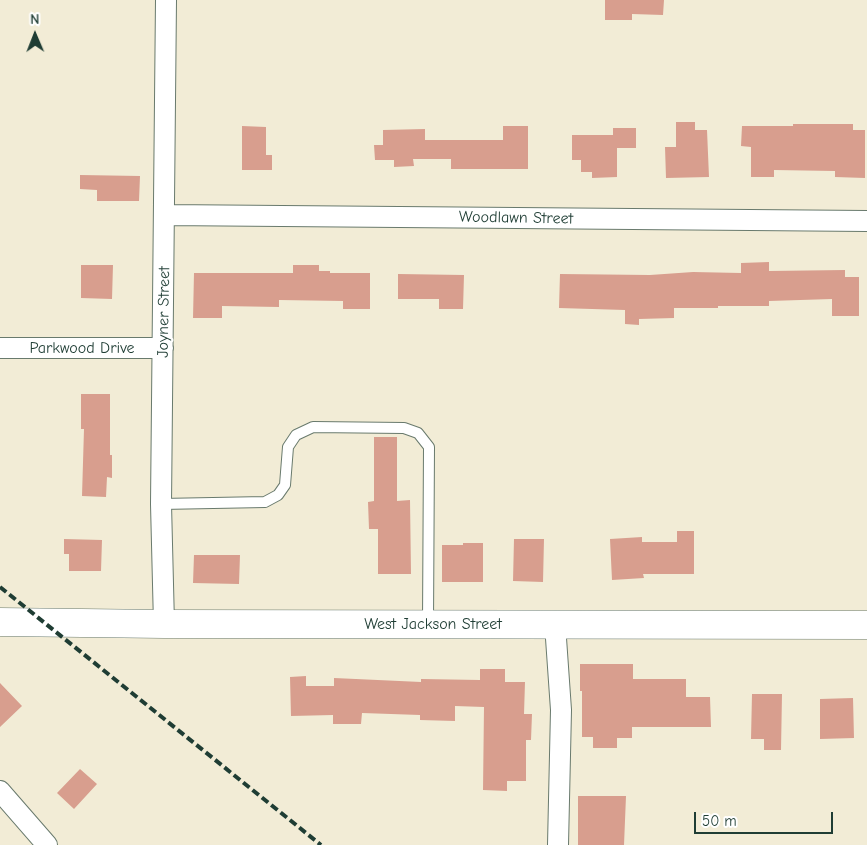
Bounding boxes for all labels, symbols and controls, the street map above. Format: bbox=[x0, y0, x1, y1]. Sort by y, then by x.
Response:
north arrow bbox=[10, 10, 60, 60]
text: N bbox=[30, 11, 39, 28]
street label: Woodlawn Street bbox=[459, 207, 573, 229]
street label: Joyner Street bbox=[154, 266, 174, 358]
street label: Parkwood Drive bbox=[29, 338, 135, 358]
street label: West Jackson Street bbox=[364, 614, 502, 634]
scale bar bbox=[697, 802, 836, 834]
text: 50 m bbox=[702, 812, 737, 830]

